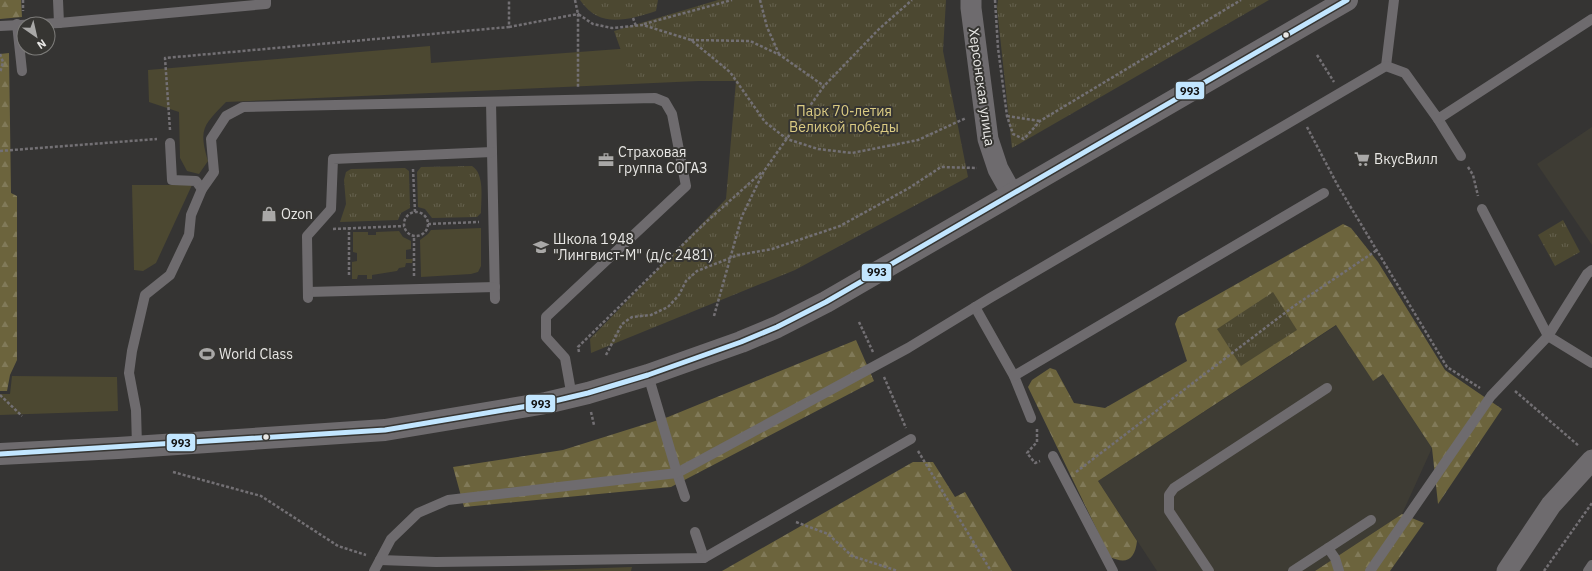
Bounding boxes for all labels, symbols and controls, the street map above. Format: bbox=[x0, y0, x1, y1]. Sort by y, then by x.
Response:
north arrow bbox=[16, 16, 56, 56]
street label: Херсонская улица bbox=[965, 27, 999, 148]
unlabelled marker bbox=[1281, 30, 1291, 40]
text: N bbox=[34, 36, 49, 52]
line badge: 993 bbox=[1175, 81, 1205, 100]
text: 993 bbox=[1180, 84, 1200, 98]
park label: Парк 70-летия Великой победы bbox=[789, 102, 899, 136]
place label: Страховая группа СОГАЗ bbox=[618, 143, 707, 177]
supermarket icon: ВкусВилл bbox=[1353, 150, 1371, 168]
place label: ВкусВилл bbox=[1374, 150, 1438, 168]
office icon: Страховая группа СОГАЗ bbox=[597, 151, 615, 169]
shop icon: Ozon bbox=[260, 205, 278, 223]
place label: Ozon bbox=[281, 205, 313, 223]
place label: Школа 1948 "Лингвист-М" (д/с 2481) bbox=[553, 230, 713, 264]
school or university icon: Школа 1948 "Лингвист-М" (д/с 2481) bbox=[532, 238, 550, 256]
line badge: 993 bbox=[861, 263, 892, 282]
text: 993 bbox=[867, 265, 887, 279]
sports icon: World Class bbox=[198, 345, 216, 363]
place label: World Class bbox=[219, 345, 293, 363]
line badge: 993 bbox=[525, 394, 556, 413]
text: 993 bbox=[531, 397, 551, 411]
unlabelled marker bbox=[261, 432, 271, 442]
line badge: 993 bbox=[166, 433, 196, 452]
text: 993 bbox=[171, 436, 191, 450]

